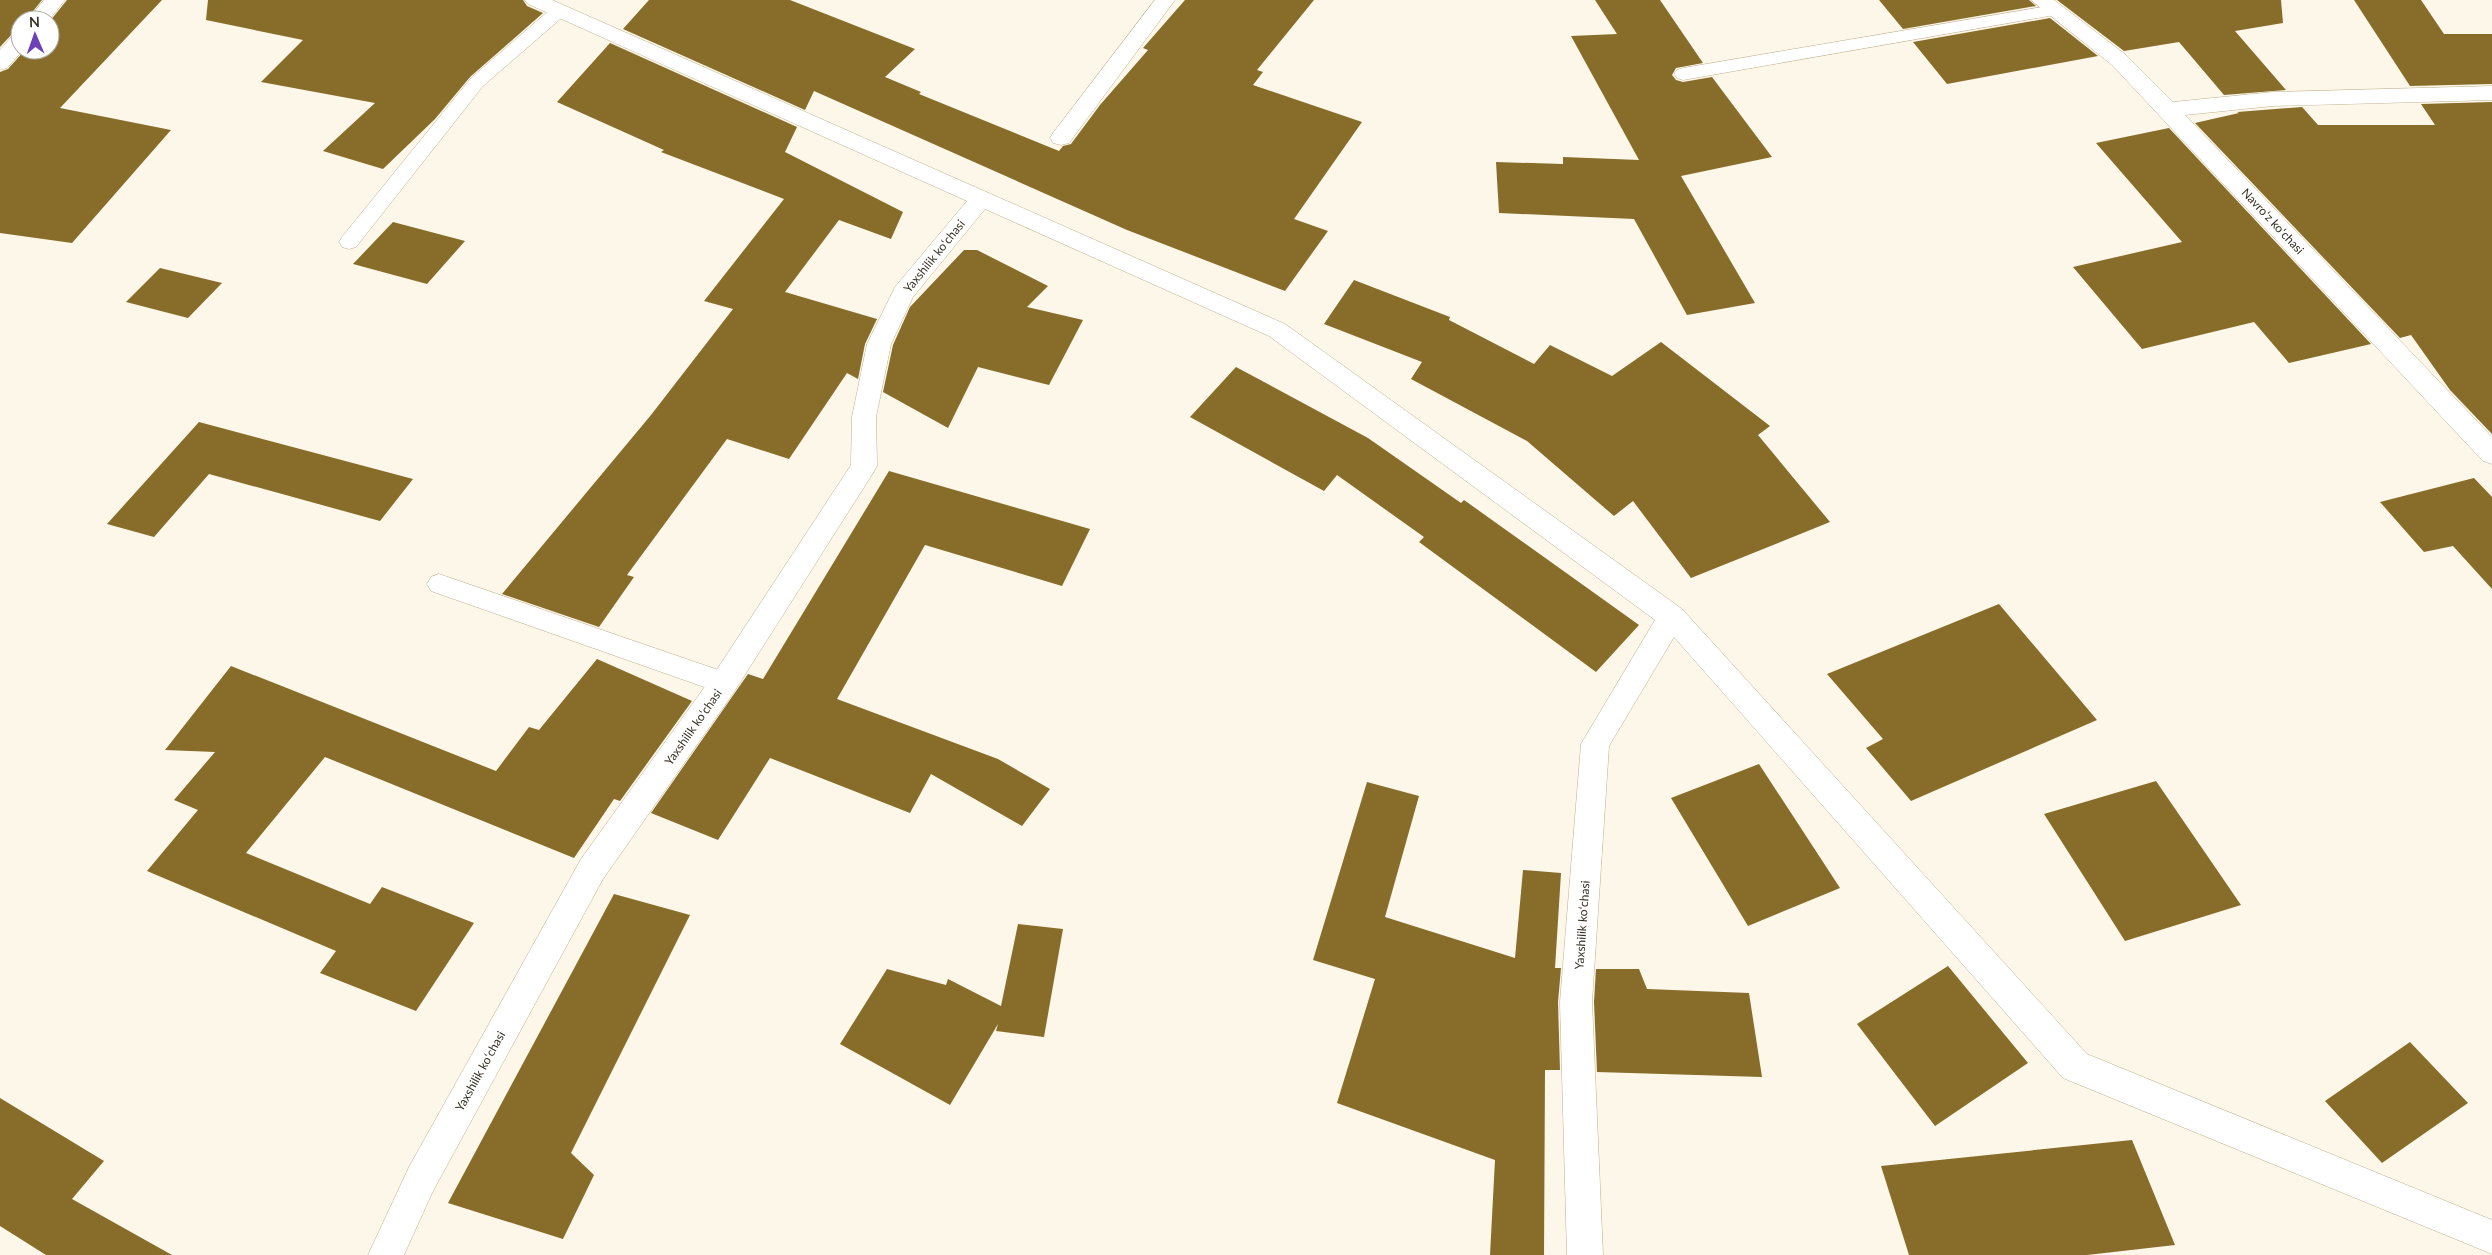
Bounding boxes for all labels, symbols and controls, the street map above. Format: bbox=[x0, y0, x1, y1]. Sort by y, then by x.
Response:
north arrow bbox=[10, 10, 60, 60]
text: N bbox=[29, 13, 40, 30]
street label: Navroʻz koʻchasi bbox=[2239, 185, 2307, 257]
street label: Yaxshilik koʻchasi bbox=[900, 216, 968, 295]
street label: Yaxshilik koʻchasi bbox=[661, 686, 725, 768]
street label: Yaxshilik koʻchasi bbox=[1571, 880, 1593, 970]
street label: Yaxshilik koʻchasi bbox=[452, 1028, 508, 1114]

